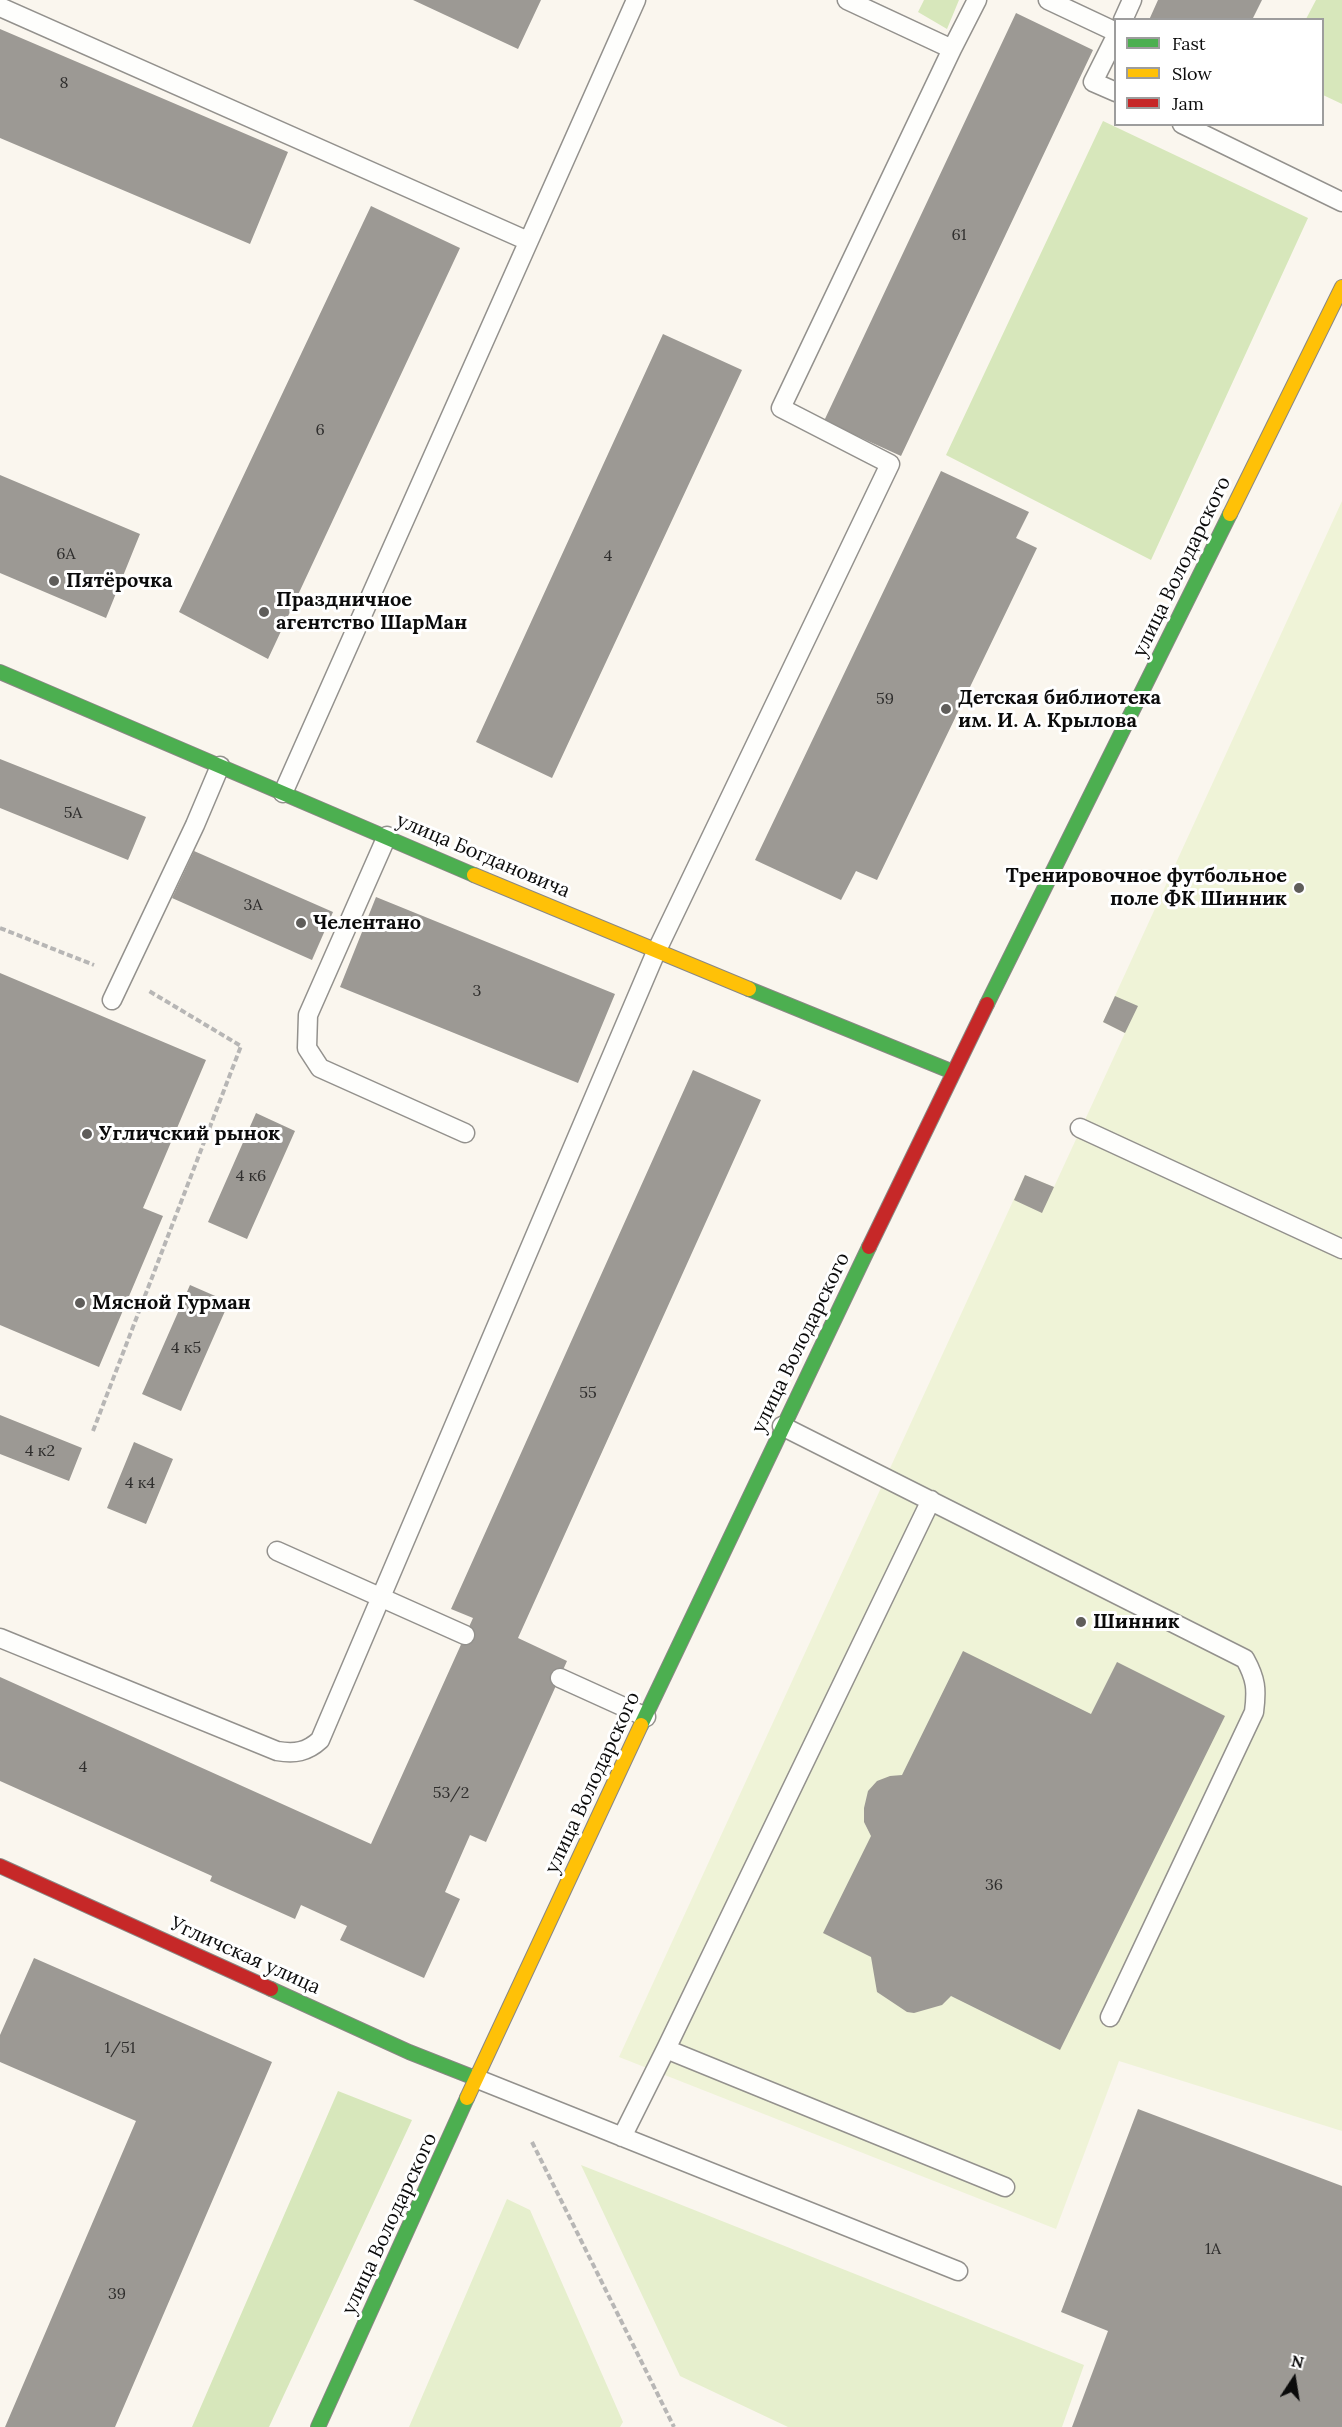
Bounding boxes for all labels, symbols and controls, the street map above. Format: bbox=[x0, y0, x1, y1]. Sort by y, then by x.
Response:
legend bbox=[1114, 18, 1324, 126]
text: Fast bbox=[1172, 32, 1206, 55]
text: Slow bbox=[1172, 62, 1212, 85]
house number: 8 bbox=[60, 73, 68, 93]
text: Jam bbox=[1172, 92, 1204, 115]
house number: 61 bbox=[951, 225, 967, 245]
house number: 6 bbox=[315, 420, 325, 440]
street label: улица Володарского bbox=[1128, 473, 1236, 661]
house number: 6А bbox=[56, 544, 76, 564]
house number: 4 bbox=[604, 546, 612, 566]
place label: Пятёрочка bbox=[66, 569, 172, 593]
marker: Пятёрочка bbox=[47, 574, 61, 588]
place label: Праздничное агентство ШарМан bbox=[276, 588, 467, 635]
marker: Праздничное агентство ШарМан bbox=[257, 605, 271, 619]
place label: Детская библиотека им. И. А. Крылова bbox=[958, 686, 1161, 733]
house number: 59 bbox=[876, 689, 894, 709]
marker: Детская библиотека им. И. А. Крылова bbox=[939, 702, 953, 716]
house number: 5А bbox=[64, 803, 82, 823]
street label: улица Богдановича bbox=[393, 809, 573, 903]
place label: Тренировочное футбольное поле ФК Шинник bbox=[1006, 864, 1287, 911]
marker: Тренировочное футбольное поле ФК Шинник bbox=[1292, 881, 1306, 895]
house number: 3А bbox=[244, 895, 262, 915]
place label: Челентано bbox=[313, 911, 421, 935]
marker: Челентано bbox=[294, 916, 308, 930]
house number: 3 bbox=[473, 981, 481, 1001]
place label: Угличский рынок bbox=[99, 1122, 280, 1146]
marker: Угличский рынок bbox=[80, 1127, 94, 1141]
house number: 4 к6 bbox=[236, 1166, 266, 1186]
street label: улица Володарского bbox=[747, 1249, 855, 1437]
place label: Мясной Гурман bbox=[92, 1291, 251, 1315]
marker: Мясной Гурман bbox=[73, 1296, 87, 1310]
house number: 4 к5 bbox=[171, 1338, 201, 1358]
house number: 55 bbox=[579, 1383, 597, 1403]
house number: 4 к2 bbox=[25, 1441, 55, 1461]
house number: 4 к4 bbox=[125, 1473, 155, 1493]
place label: Шинник bbox=[1093, 1610, 1180, 1634]
marker: Шинник bbox=[1074, 1615, 1088, 1629]
street label: улица Володарского bbox=[540, 1688, 646, 1878]
house number: 4 bbox=[79, 1757, 87, 1777]
house number: 53/2 bbox=[433, 1783, 469, 1803]
house number: 36 bbox=[985, 1875, 1003, 1895]
street label: Угличская улица bbox=[166, 1912, 324, 2000]
house number: 1/51 bbox=[104, 2038, 136, 2058]
street label: улица Володарского bbox=[337, 2129, 443, 2319]
house number: 1А bbox=[1205, 2239, 1221, 2259]
house number: 39 bbox=[108, 2284, 126, 2304]
north arrow bbox=[1264, 2349, 1324, 2409]
text: N bbox=[1290, 2350, 1306, 2372]

